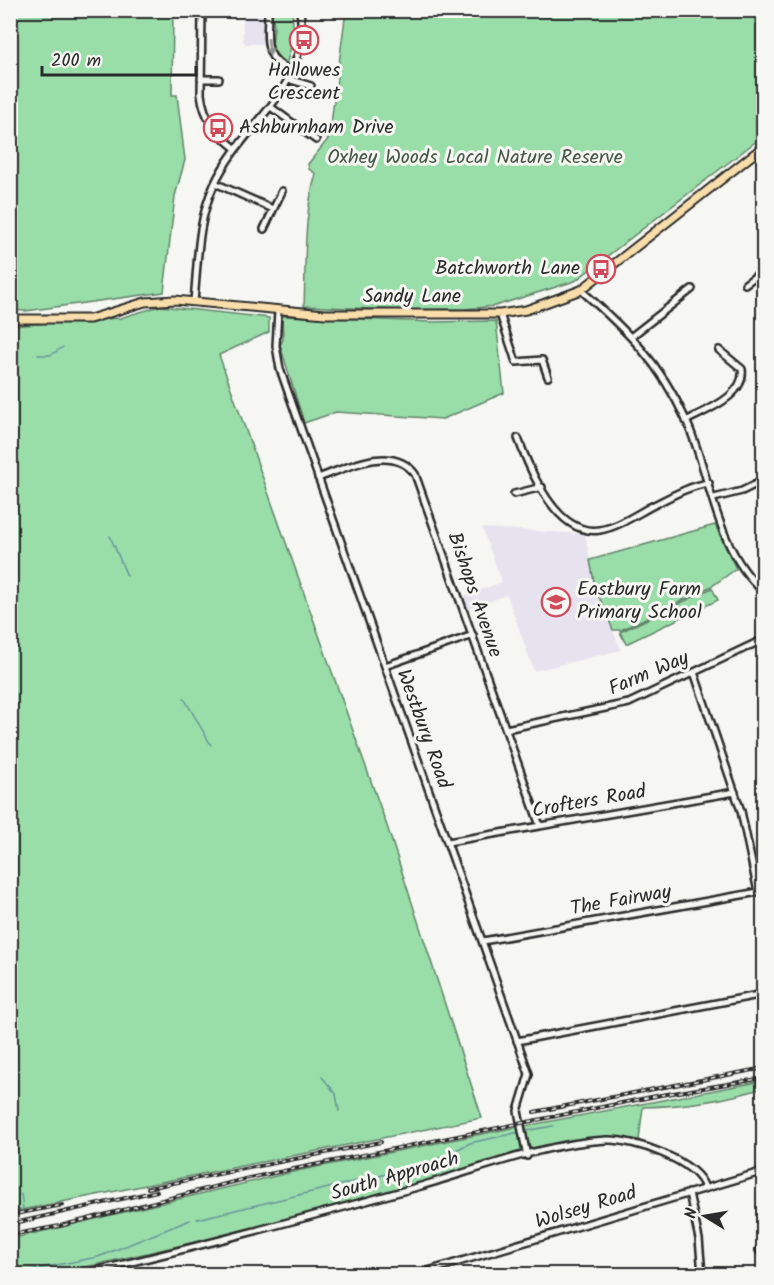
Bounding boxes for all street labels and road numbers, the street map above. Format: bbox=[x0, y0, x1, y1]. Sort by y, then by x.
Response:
street label: Sandy Lane bbox=[363, 281, 461, 313]
street label: Bishops Avenue bbox=[438, 528, 510, 662]
street label: Farm Way bbox=[604, 642, 695, 705]
street label: Westbury Road bbox=[387, 665, 460, 794]
street label: Crofters Road bbox=[530, 776, 649, 828]
street label: The Fairway bbox=[568, 876, 675, 926]
street label: South Approach bbox=[327, 1143, 463, 1211]
street label: Wolsey Road bbox=[531, 1177, 642, 1239]

